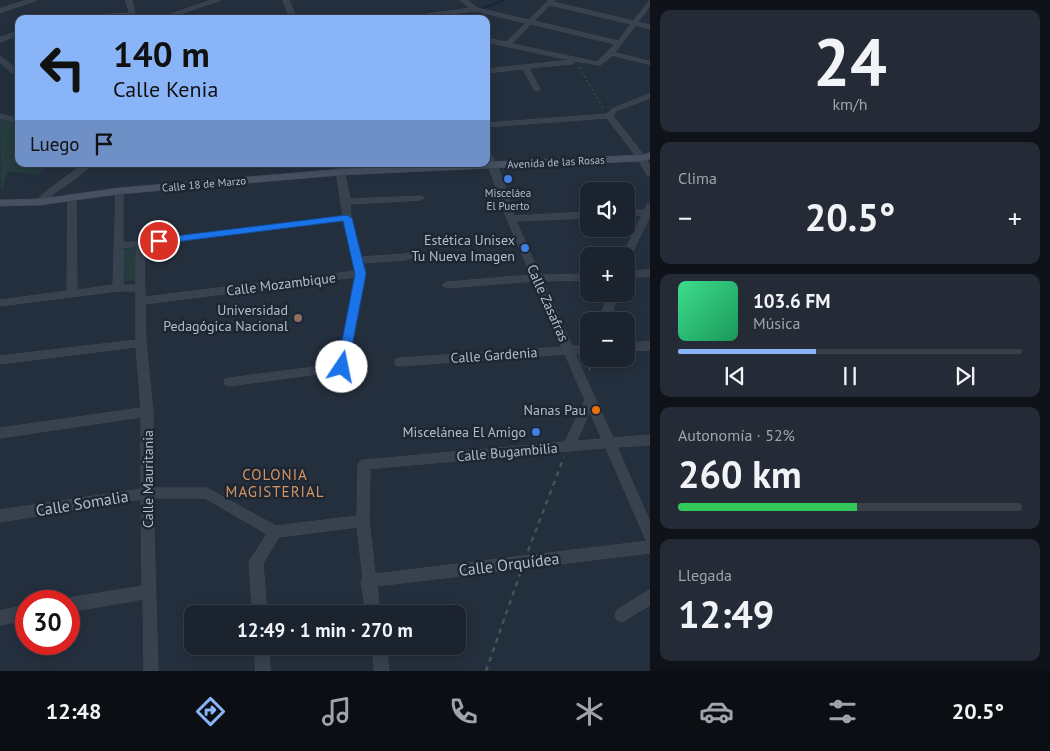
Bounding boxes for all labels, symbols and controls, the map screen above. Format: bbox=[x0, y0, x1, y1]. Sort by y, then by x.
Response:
text: 24 bbox=[813, 19, 887, 103]
text: 140 m bbox=[113, 31, 210, 77]
icon: left bbox=[30, 35, 95, 100]
text: Calle Kenia bbox=[113, 75, 218, 103]
text: km/h bbox=[832, 94, 868, 114]
icon: arrive bbox=[90, 130, 118, 158]
text: Luego bbox=[30, 132, 80, 156]
street label: Avenida de las Rosas bbox=[507, 152, 605, 172]
text: Clima bbox=[678, 168, 717, 188]
street label: Calle 18 de Marzo bbox=[161, 173, 247, 195]
marker: Misceláea El Puerto bbox=[502, 173, 514, 185]
map controls bbox=[580, 182, 635, 367]
button: sound bbox=[580, 182, 635, 237]
place label: Misceláea El Puerto bbox=[485, 186, 531, 213]
text: 20.5° bbox=[805, 192, 895, 241]
text: − bbox=[678, 199, 692, 236]
text: + bbox=[1008, 199, 1022, 236]
pin bbox=[138, 220, 180, 262]
icon: arrive bbox=[145, 227, 173, 255]
place label: Estética Unisex Tu Nueva Imagen bbox=[412, 231, 515, 265]
marker: Estética Unisex Tu Nueva Imagen bbox=[519, 242, 531, 254]
button: + bbox=[580, 247, 635, 302]
street label: Calle Zasafras bbox=[523, 262, 573, 344]
street label: Calle Mozambique bbox=[225, 268, 337, 300]
text: 103.6 FM bbox=[753, 289, 830, 313]
place label: Universidad Pedagógica Nacional bbox=[163, 301, 288, 335]
marker: Universidad Pedagógica Nacional bbox=[292, 312, 304, 324]
button: − bbox=[580, 312, 635, 367]
text: Música bbox=[753, 313, 800, 333]
position arrow bbox=[315, 340, 367, 392]
street label: Calle Gardenia bbox=[450, 343, 538, 367]
icon: previous bbox=[721, 362, 749, 390]
icon: pause bbox=[836, 362, 864, 390]
icon: next bbox=[951, 362, 979, 390]
place label: Nanas Pau bbox=[524, 401, 586, 419]
marker: Nanas Pau bbox=[590, 404, 602, 416]
place label: Miscelánea El Amigo bbox=[402, 423, 526, 441]
text: Autonomía · 52% bbox=[678, 425, 795, 445]
marker: Miscelánea El Amigo bbox=[530, 426, 542, 438]
street label: Calle Mauritania bbox=[139, 430, 157, 528]
street label: Calle Bugambilia bbox=[456, 439, 558, 465]
text: 260 km bbox=[678, 449, 802, 498]
district label: COLONIA MAGISTERIAL bbox=[226, 465, 324, 501]
street label: Calle Somalia bbox=[34, 486, 130, 520]
street label: Calle Orquídea bbox=[458, 548, 560, 580]
text: Llegada bbox=[678, 565, 732, 585]
text: 12:49 bbox=[678, 589, 774, 638]
speed limit sign: 30 bbox=[15, 590, 80, 655]
text: 12:49 · 1 min · 270 m bbox=[237, 618, 413, 642]
icon: directions bbox=[193, 694, 228, 729]
icon: music bbox=[319, 694, 354, 729]
icon: phone bbox=[446, 694, 481, 729]
icon: climate bbox=[572, 694, 607, 729]
icon: car bbox=[699, 694, 734, 729]
icon: filters bbox=[825, 694, 860, 729]
text: 12:48 bbox=[46, 697, 102, 725]
text: 20.5° bbox=[952, 697, 1004, 725]

